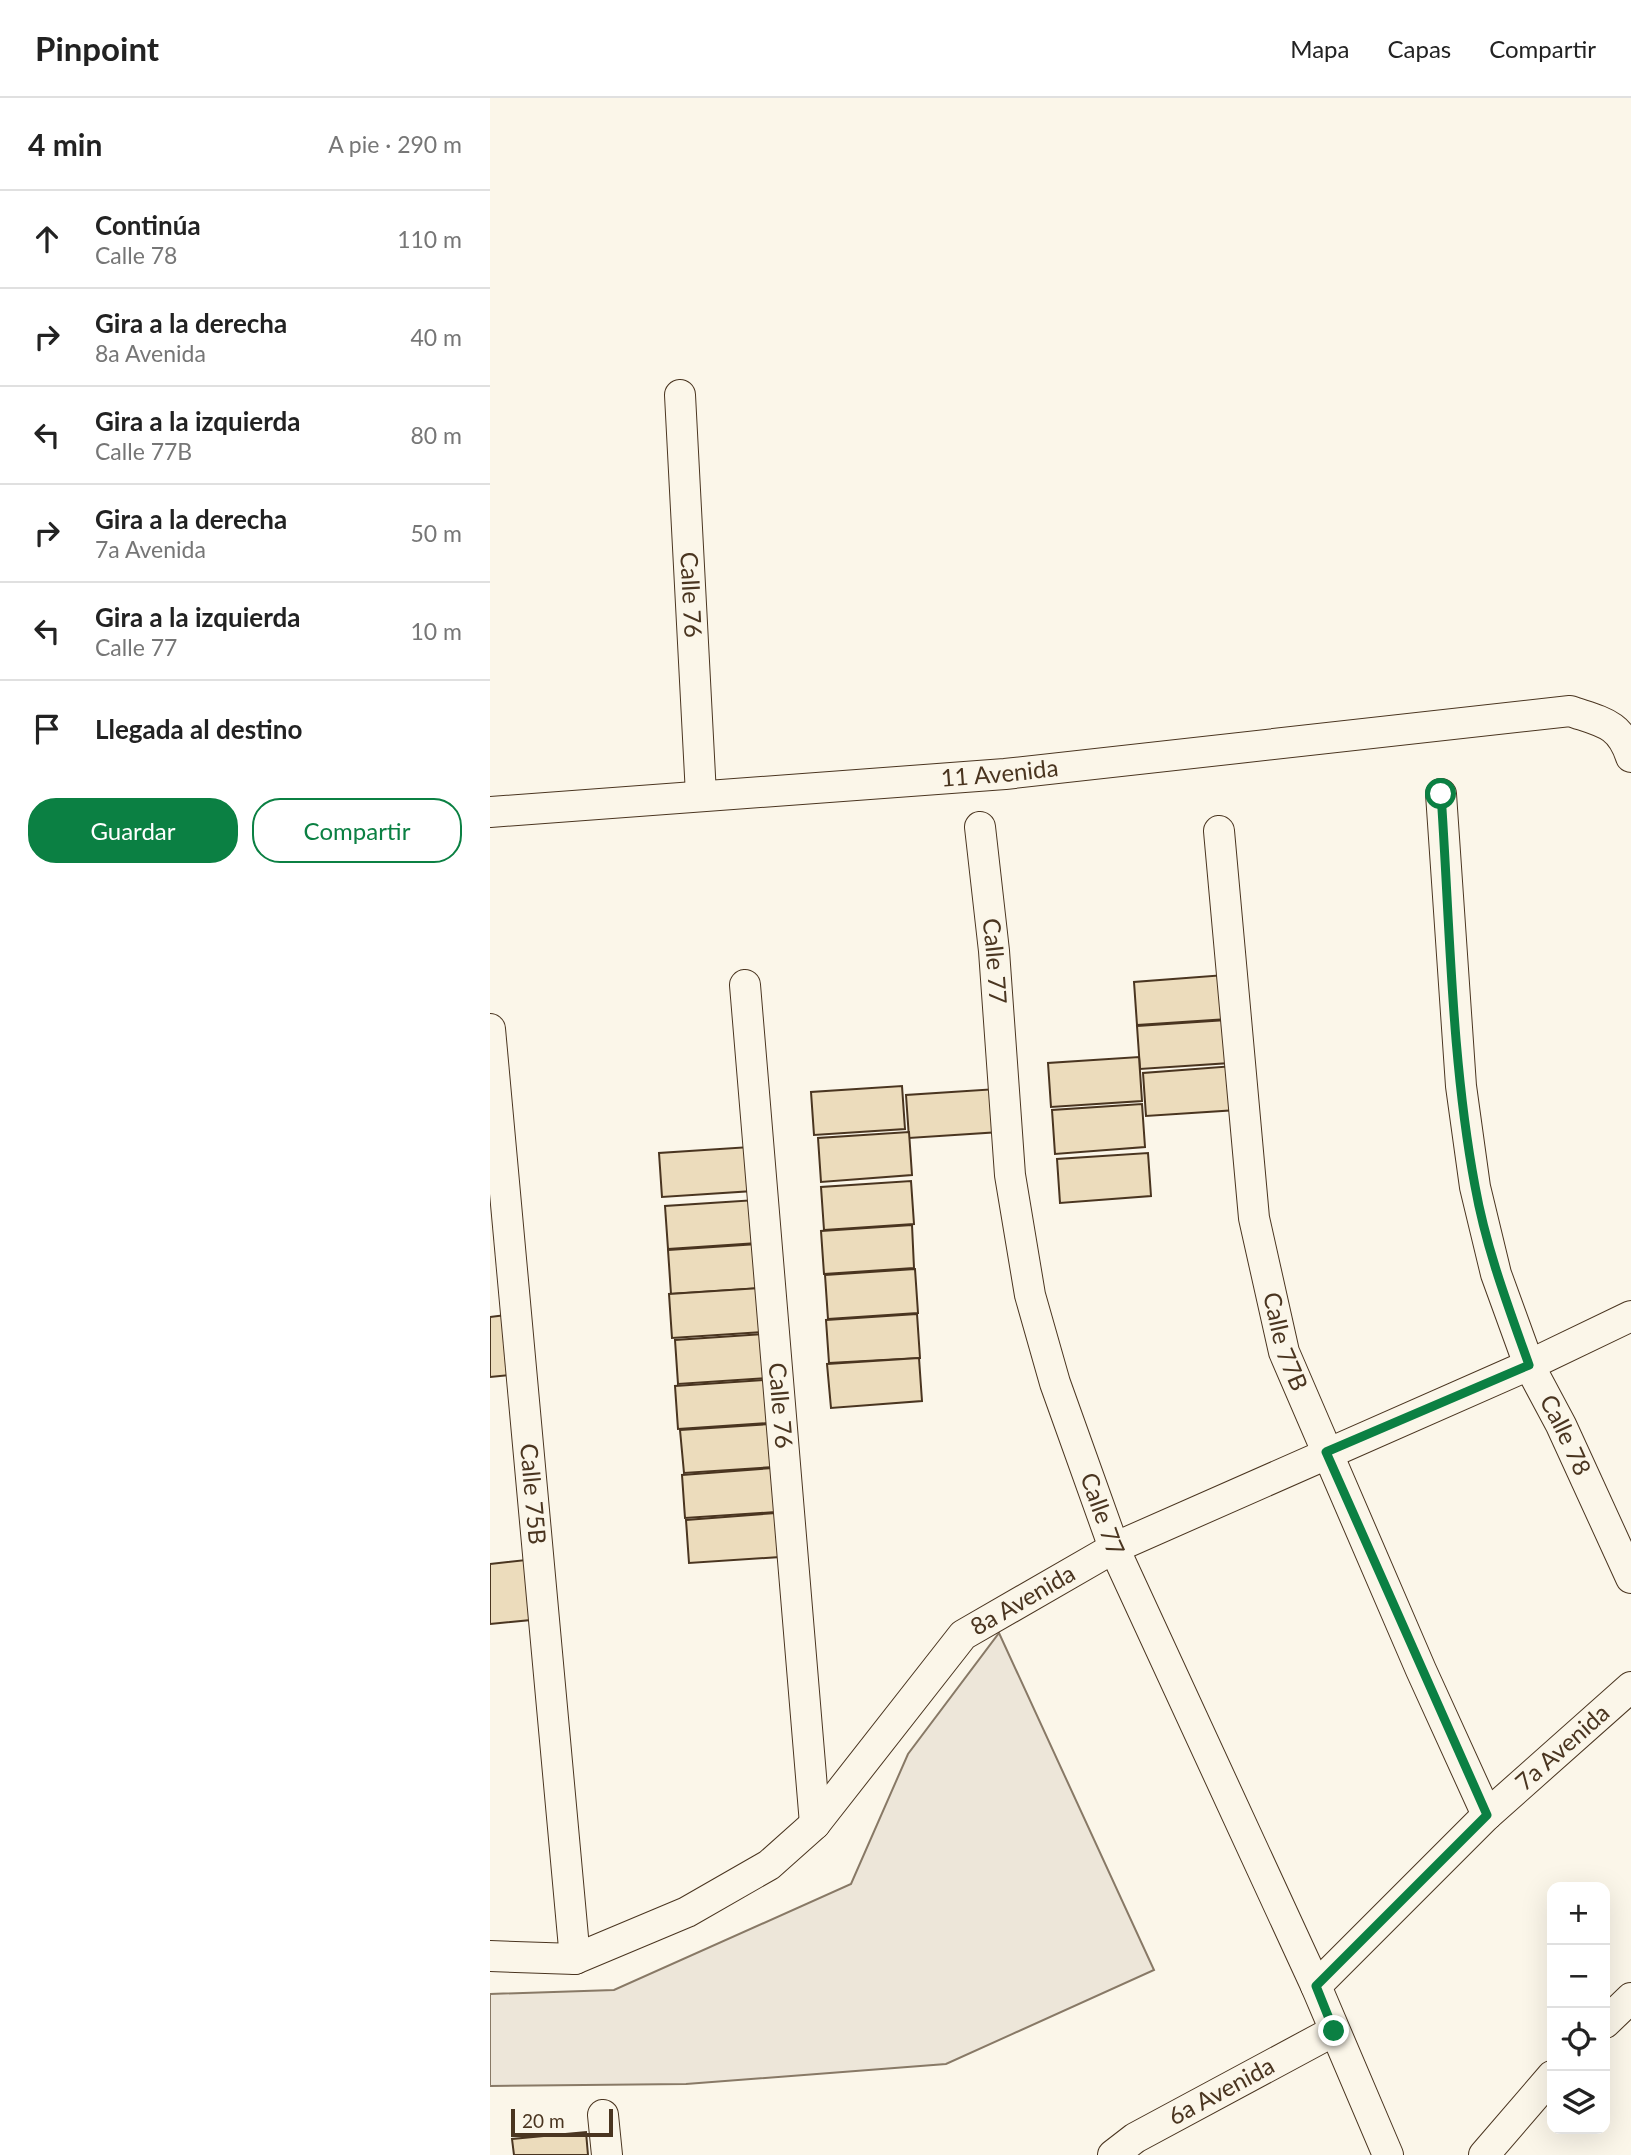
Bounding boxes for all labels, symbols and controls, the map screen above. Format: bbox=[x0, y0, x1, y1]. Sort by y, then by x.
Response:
text: Pinpoint bbox=[35, 28, 159, 68]
text: Mapa bbox=[1290, 34, 1349, 63]
text: Capas bbox=[1387, 34, 1451, 63]
text: Compartir bbox=[1489, 34, 1596, 63]
text: 4 min bbox=[28, 126, 102, 162]
text: A pie · 290 m bbox=[328, 130, 462, 158]
text: Continúa bbox=[95, 209, 201, 241]
icon: ahead bbox=[28, 220, 66, 258]
text: 110 m bbox=[397, 225, 462, 253]
text: Calle 78 bbox=[95, 241, 177, 269]
text: Gira a la derecha bbox=[95, 307, 287, 339]
icon: right bbox=[28, 318, 66, 356]
text: 40 m bbox=[411, 323, 462, 351]
text: 8a Avenida bbox=[95, 339, 206, 367]
text: Gira a la izquierda bbox=[95, 405, 301, 437]
icon: left bbox=[28, 416, 66, 454]
text: 80 m bbox=[411, 421, 462, 449]
text: Calle 77B bbox=[95, 437, 192, 465]
text: Gira a la derecha bbox=[95, 503, 287, 535]
icon: right bbox=[28, 514, 66, 552]
text: 50 m bbox=[411, 519, 462, 547]
text: 7a Avenida bbox=[95, 535, 206, 563]
street label: Calle 76 bbox=[675, 551, 709, 638]
text: Gira a la izquierda bbox=[95, 601, 301, 633]
icon: left bbox=[28, 612, 66, 650]
text: 10 m bbox=[411, 617, 462, 645]
text: Calle 77 bbox=[95, 633, 177, 661]
icon: arrive bbox=[28, 710, 66, 748]
text: Llegada al destino bbox=[95, 713, 302, 745]
street label: 11 Avenida bbox=[940, 752, 1060, 792]
route start bbox=[1425, 778, 1456, 809]
button: Guardar bbox=[28, 798, 238, 863]
button: Compartir bbox=[252, 798, 462, 863]
street label: Calle 77 bbox=[977, 917, 1014, 1005]
street label: Calle 77B bbox=[1258, 1289, 1315, 1395]
street label: Calle 76 bbox=[764, 1361, 800, 1449]
street label: Calle 78 bbox=[1534, 1389, 1598, 1480]
street label: Calle 75B bbox=[515, 1442, 553, 1546]
street label: Calle 77 bbox=[1075, 1468, 1132, 1560]
street label: 8a Avenida bbox=[965, 1558, 1080, 1641]
street label: 7a Avenida bbox=[1509, 1697, 1615, 1796]
map controls bbox=[1547, 1882, 1610, 2134]
button: + bbox=[1547, 1882, 1610, 1945]
button: − bbox=[1547, 1945, 1610, 2008]
button: locate bbox=[1547, 2008, 1610, 2071]
route end bbox=[1318, 2015, 1349, 2046]
street label: 6a Avenida bbox=[1163, 2050, 1279, 2130]
button: layers bbox=[1547, 2071, 1610, 2134]
scale bar bbox=[511, 2106, 612, 2138]
text: 20 m bbox=[522, 2109, 565, 2132]

